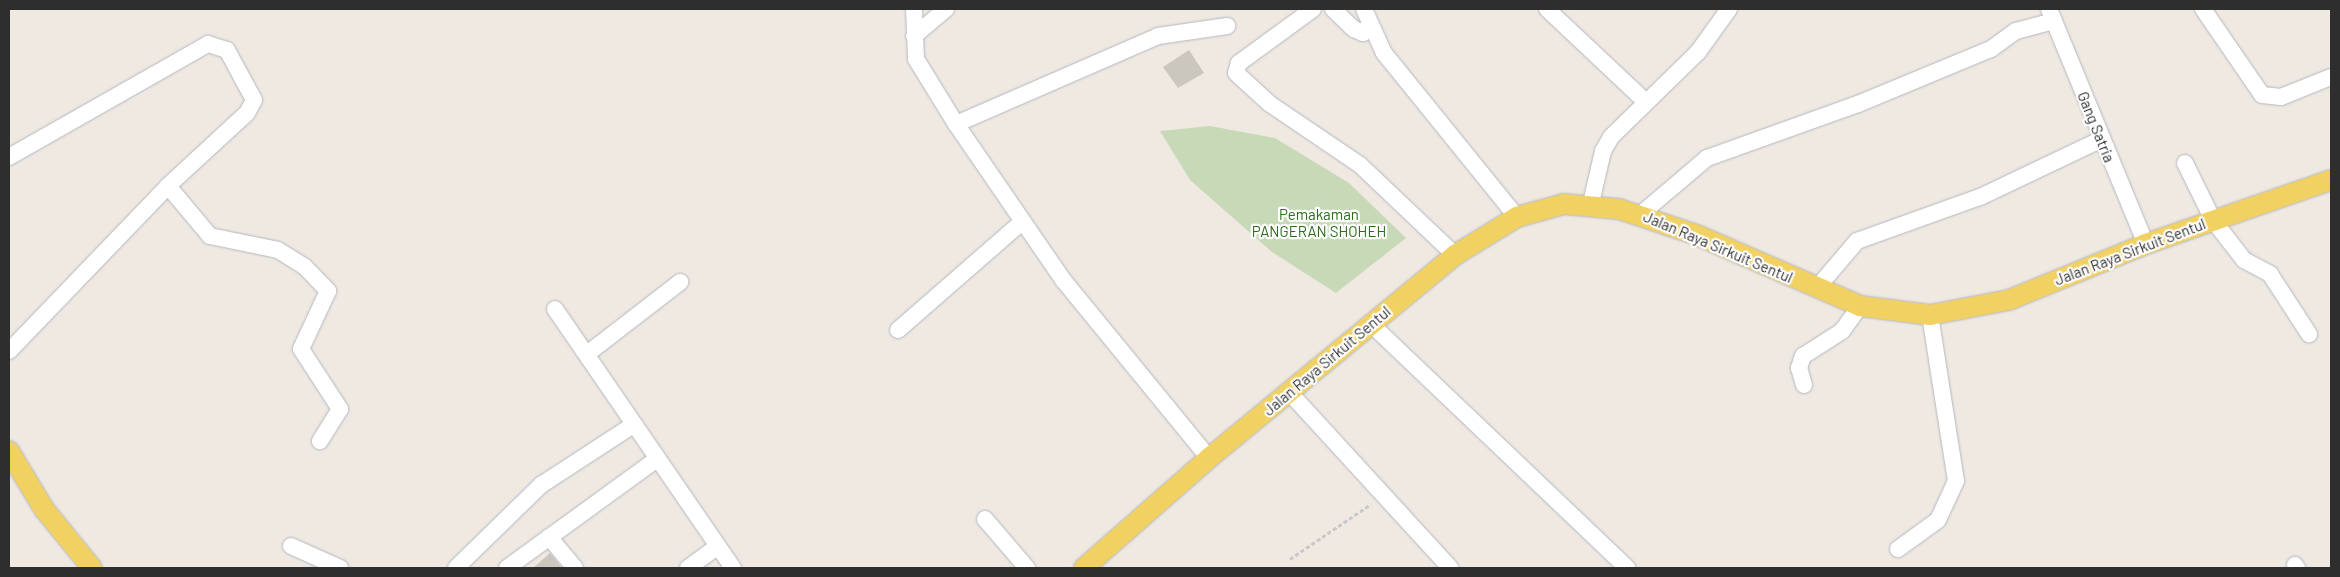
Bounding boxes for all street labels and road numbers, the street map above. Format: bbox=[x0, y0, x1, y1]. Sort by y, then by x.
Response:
street label: Gang Satria bbox=[2074, 89, 2118, 165]
street label: Jalan Raya Sirkuit Sentul bbox=[1641, 207, 1795, 287]
street label: Jalan Raya Sirkuit Sentul bbox=[2052, 215, 2208, 289]
street label: Jalan Raya Sirkuit Sentul bbox=[1260, 303, 1394, 419]

